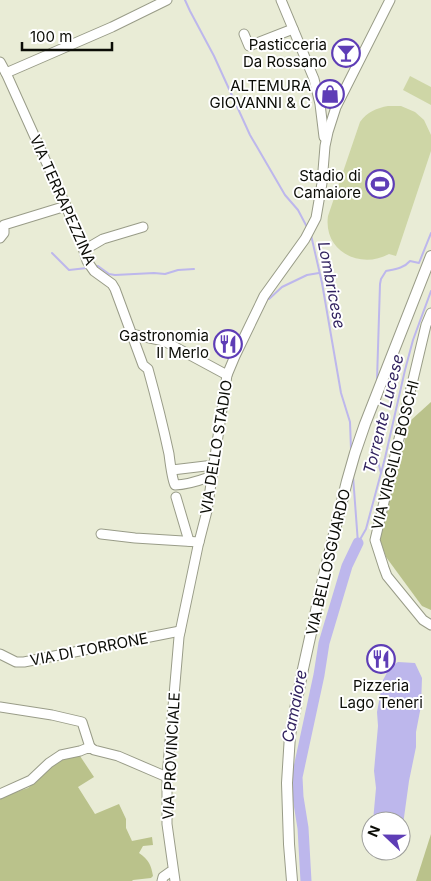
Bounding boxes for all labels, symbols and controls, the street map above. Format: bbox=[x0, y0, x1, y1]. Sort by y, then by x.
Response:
scale bar bbox=[22, 20, 112, 52]
text: 100 m bbox=[30, 27, 72, 46]
place label: Pasticceria Da Rossano bbox=[243, 35, 327, 71]
bar icon: Pasticceria Da Rossano bbox=[331, 38, 361, 68]
place label: ALTEMURA GIOVANNI & C bbox=[209, 76, 311, 112]
shop icon: ALTEMURA GIOVANNI & C bbox=[315, 79, 345, 109]
street label: VIA TERRAPEZZINA bbox=[26, 132, 100, 268]
place label: Stadio di Camaiore bbox=[293, 166, 361, 202]
sports icon: Stadio di Camaiore bbox=[365, 169, 395, 199]
water label: Lombricese bbox=[314, 240, 350, 330]
place label: Gastronomia Il Merlo bbox=[119, 326, 209, 362]
restaurant icon: Gastronomia Il Merlo bbox=[213, 329, 243, 359]
water label: Torrente Lucese bbox=[358, 352, 408, 476]
street label: VIA DELLO STADIO bbox=[196, 378, 236, 516]
street label: VIA VIRGILIO BOSCHI bbox=[367, 378, 423, 532]
street label: VIA BELLOSGUARDO bbox=[302, 487, 354, 637]
street label: VIA DI TORRONE bbox=[28, 628, 150, 670]
restaurant icon: Pizzeria Lago Teneri bbox=[366, 644, 396, 674]
water label: Camaiore bbox=[277, 668, 311, 744]
place label: Pizzeria Lago Teneri bbox=[339, 676, 423, 712]
street label: VIA PROVINCIALE bbox=[158, 692, 184, 820]
north arrow bbox=[361, 811, 411, 861]
text: N bbox=[364, 823, 383, 839]

